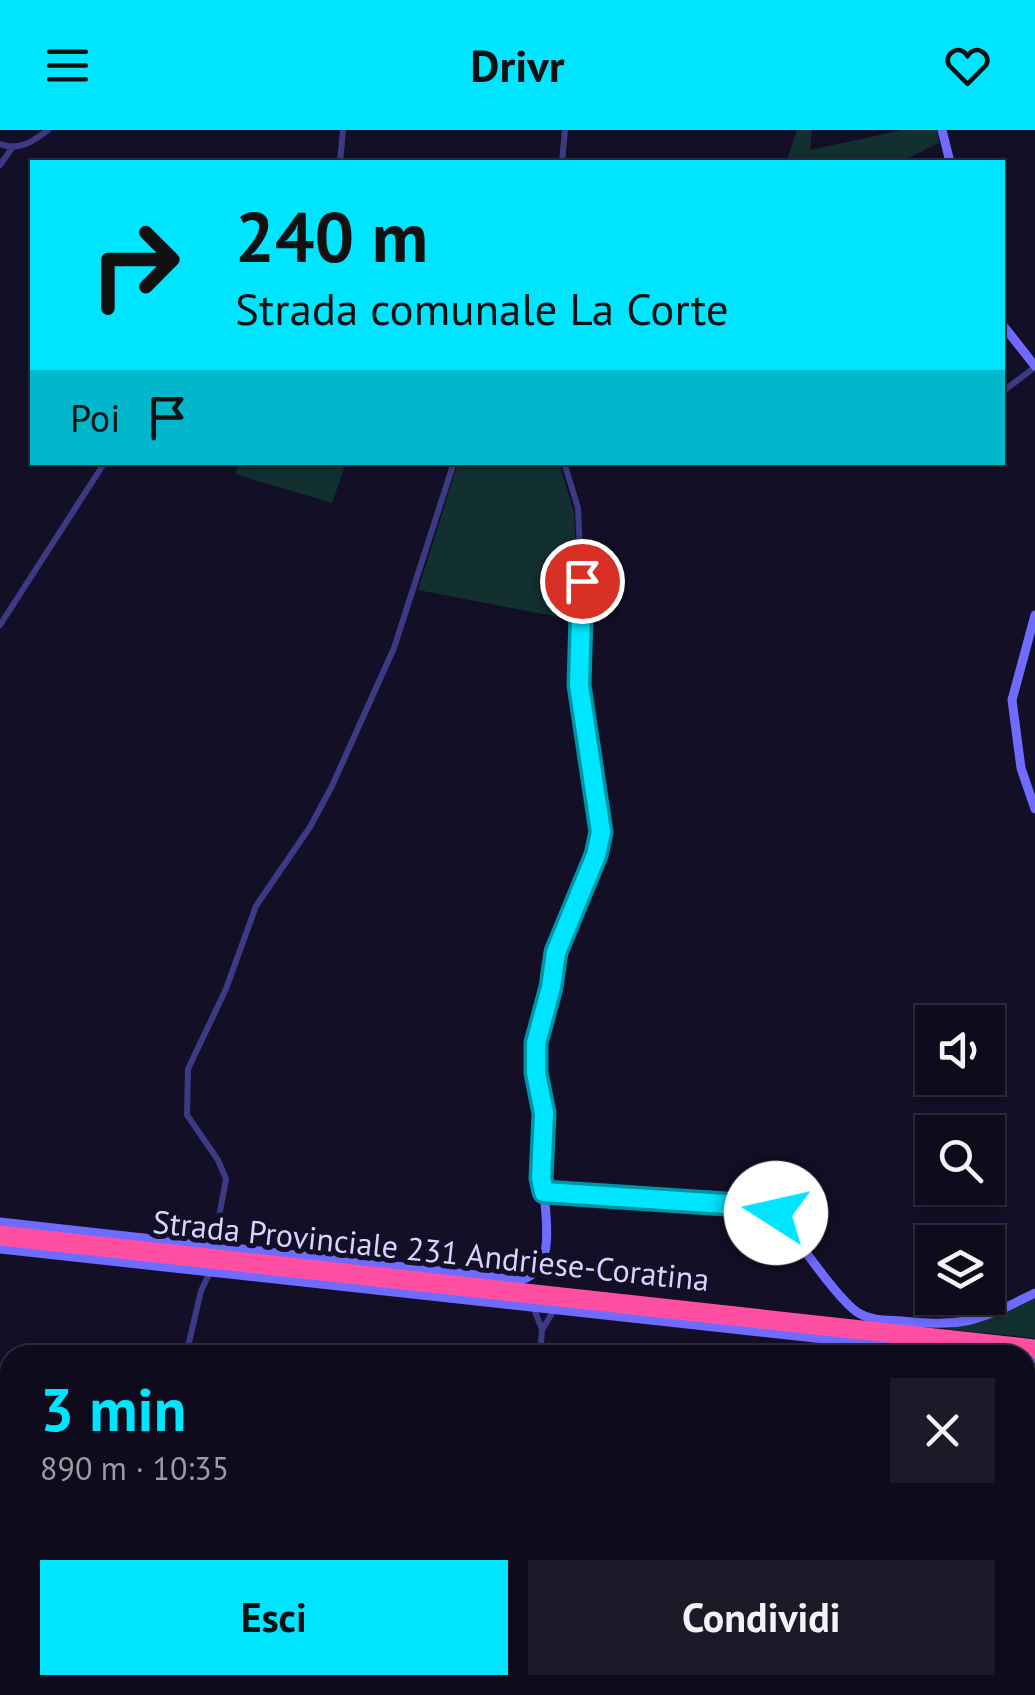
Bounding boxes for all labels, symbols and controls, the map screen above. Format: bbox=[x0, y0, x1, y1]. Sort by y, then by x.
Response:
text: Drivr bbox=[470, 36, 565, 94]
icon: menu bbox=[40, 38, 95, 93]
icon: heart bbox=[940, 38, 995, 93]
text: 240 m bbox=[235, 191, 428, 281]
icon: right bbox=[70, 200, 200, 330]
text: Strada comunale La Corte bbox=[235, 279, 729, 337]
icon: arrive bbox=[140, 390, 195, 445]
text: Poi bbox=[70, 393, 120, 442]
pin bbox=[540, 539, 625, 624]
icon: arrive bbox=[555, 554, 610, 609]
map controls bbox=[915, 1005, 1005, 1315]
button: sound bbox=[915, 1005, 1005, 1095]
button: search bbox=[915, 1115, 1005, 1205]
position arrow bbox=[724, 1161, 828, 1265]
street label: Strada Provinciale 231 Andriese-Coratina bbox=[151, 1200, 711, 1300]
button: layers bbox=[915, 1225, 1005, 1315]
text: 3 min bbox=[40, 1370, 186, 1448]
button: close bbox=[890, 1378, 995, 1483]
text: 890 m · 10:35 bbox=[40, 1447, 229, 1489]
button: Esci bbox=[40, 1560, 508, 1675]
button: Condividi bbox=[528, 1560, 995, 1675]

